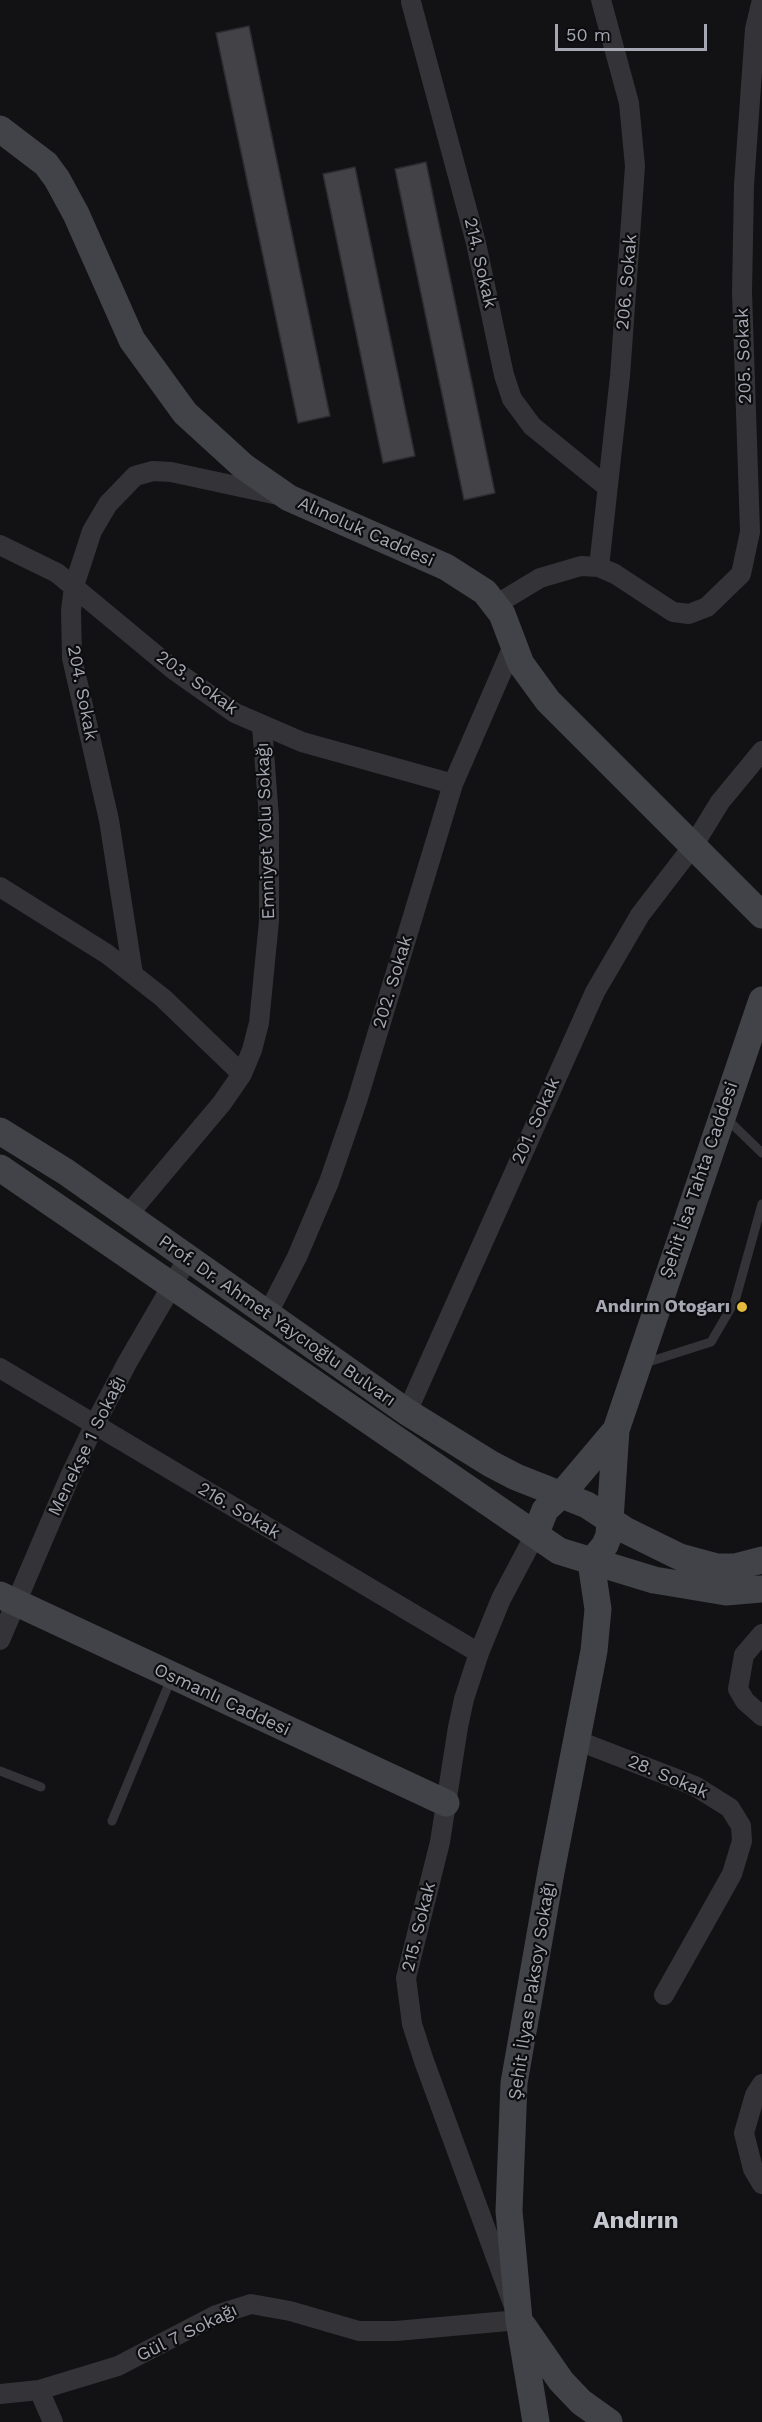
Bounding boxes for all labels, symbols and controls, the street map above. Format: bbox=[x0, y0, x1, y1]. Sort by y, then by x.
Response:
scale bar bbox=[558, 12, 710, 50]
text: 50 m bbox=[566, 24, 611, 45]
street label: 214. Sokak bbox=[459, 216, 501, 310]
street label: 206. Sokak bbox=[612, 233, 642, 331]
street label: 205. Sokak bbox=[732, 308, 756, 404]
street label: Alınoluk Caddesi bbox=[295, 492, 437, 572]
street label: 204. Sokak bbox=[62, 644, 102, 742]
street label: 203. Sokak bbox=[152, 646, 242, 720]
street label: Emniyet Yolu Sokağı bbox=[252, 742, 280, 920]
street label: 202. Sokak bbox=[369, 933, 417, 1031]
street label: 201. Sokak bbox=[507, 1074, 565, 1168]
street label: Şehit İsa Tahta Caddesi bbox=[655, 1079, 743, 1281]
street label: Prof. Dr. Ahmet Yaycıoğlu Bulvarı bbox=[154, 1231, 400, 1411]
place label: Andırın Otogarı bbox=[596, 1296, 730, 1318]
marker: Andırın Otogarı bbox=[735, 1300, 749, 1314]
street label: Menekşe 1 Sokağı bbox=[44, 1372, 130, 1520]
street label: 216. Sokak bbox=[194, 1478, 284, 1544]
street label: Osmanlı Caddesi bbox=[151, 1659, 293, 1741]
street label: 28. Sokak bbox=[625, 1750, 711, 1804]
street label: 215. Sokak bbox=[397, 1880, 441, 1974]
street label: Şehit İlyas Paksoy Sokağı bbox=[504, 1881, 560, 2101]
district label: Andırın bbox=[593, 2207, 679, 2235]
street label: Gül 7 Sokağı bbox=[133, 2299, 241, 2367]

